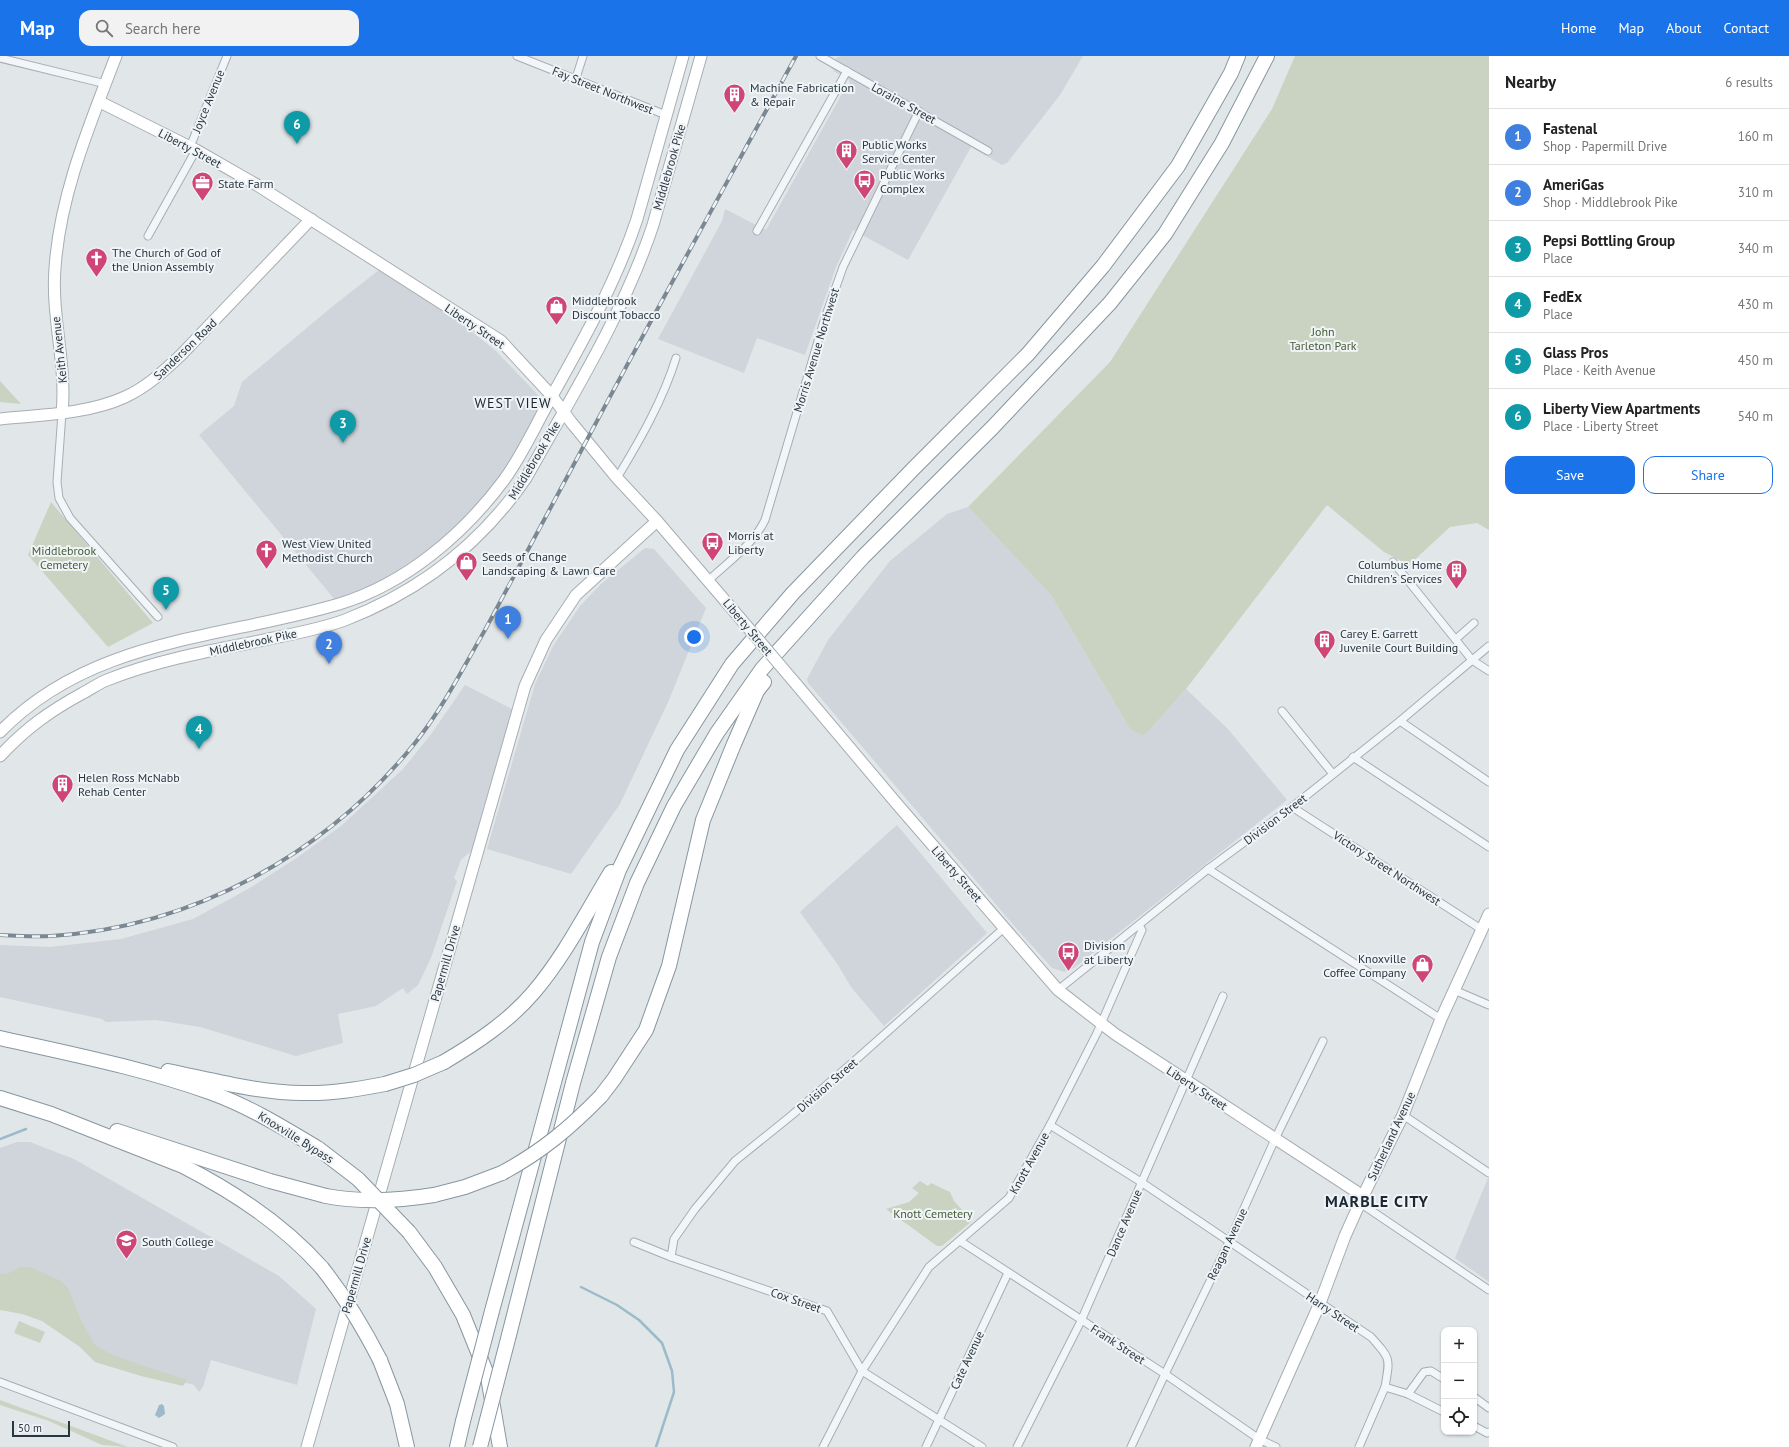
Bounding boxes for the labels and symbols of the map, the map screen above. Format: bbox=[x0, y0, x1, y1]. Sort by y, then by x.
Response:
street label: Fay Street Northwest bbox=[550, 63, 656, 117]
street label: Joyce Avenue bbox=[188, 67, 227, 136]
street label: Loraine Street bbox=[869, 79, 939, 127]
place label: Machine Fabrication & Repair bbox=[750, 80, 854, 109]
building icon: Machine Fabrication & Repair bbox=[721, 81, 747, 114]
pin: 6 bbox=[284, 111, 310, 144]
street label: Middlebrook Pike bbox=[650, 122, 688, 212]
street label: Liberty Street bbox=[156, 125, 224, 171]
place label: Public Works Service Center bbox=[862, 137, 935, 166]
building icon: Public Works Service Center bbox=[834, 138, 860, 171]
place label: Public Works Complex bbox=[880, 167, 945, 196]
bus stop icon: Public Works Complex bbox=[852, 168, 878, 201]
office icon: State Farm bbox=[190, 170, 216, 203]
place label: State Farm bbox=[218, 176, 274, 191]
place label: The Church of God of the Union Assembly bbox=[112, 245, 222, 274]
church icon: The Church of God of the Union Assembly bbox=[84, 246, 110, 279]
street label: Morris Avenue Northwest bbox=[790, 286, 842, 414]
place label: Middlebrook Discount Tobacco bbox=[572, 293, 660, 322]
shop icon: Middlebrook Discount Tobacco bbox=[543, 294, 569, 327]
street label: Liberty Street bbox=[442, 300, 508, 352]
street label: Sanderson Road bbox=[150, 315, 220, 383]
street label: Keith Avenue bbox=[48, 316, 70, 384]
park label: John Tarleton Park bbox=[1289, 324, 1357, 353]
district label: WEST VIEW bbox=[474, 394, 552, 412]
pin: 3 bbox=[330, 410, 356, 443]
street label: Middlebrook Pike bbox=[505, 418, 563, 502]
place label: Morris at Liberty bbox=[728, 528, 774, 557]
bus stop icon: Morris at Liberty bbox=[700, 529, 726, 562]
place label: West View United Methodist Church bbox=[282, 536, 373, 565]
church icon: West View United Methodist Church bbox=[254, 537, 280, 570]
park label: Middlebrook Cemetery bbox=[32, 543, 96, 572]
place label: Seeds of Change Landscaping & Lawn Care bbox=[482, 549, 616, 578]
shop icon: Seeds of Change Landscaping & Lawn Care bbox=[453, 550, 479, 583]
place label: Columbus Home Children's Services bbox=[1347, 557, 1442, 586]
building icon: Columbus Home Children's Services bbox=[1444, 558, 1470, 591]
pin: 5 bbox=[153, 577, 179, 610]
street label: Liberty Street bbox=[720, 596, 776, 658]
pin: 1 bbox=[495, 606, 521, 639]
street label: Middlebrook Pike bbox=[208, 625, 298, 659]
place label: Carey E. Garrett Juvenile Court Building bbox=[1339, 626, 1458, 655]
your location bbox=[684, 627, 704, 647]
building icon: Carey E. Garrett Juvenile Court Building bbox=[1312, 627, 1338, 660]
pin: 2 bbox=[316, 631, 342, 664]
pin: 4 bbox=[186, 716, 212, 749]
place label: Helen Ross McNabb Rehab Center bbox=[78, 770, 180, 799]
building icon: Helen Ross McNabb Rehab Center bbox=[50, 771, 76, 804]
street label: Division Street bbox=[1240, 790, 1310, 848]
street label: Victory Street Northwest bbox=[1329, 827, 1444, 908]
street label: Liberty Street bbox=[929, 843, 985, 905]
street label: Papermill Drive bbox=[427, 923, 463, 1003]
place label: Division at Liberty bbox=[1084, 938, 1134, 967]
bus stop icon: Division at Liberty bbox=[1056, 939, 1082, 972]
place label: Knoxville Coffee Company bbox=[1323, 951, 1406, 980]
shop icon: Knoxville Coffee Company bbox=[1409, 952, 1435, 985]
street label: Division Street bbox=[794, 1055, 860, 1115]
street label: Liberty Street bbox=[1164, 1063, 1230, 1113]
street label: Sutherland Avenue bbox=[1364, 1089, 1418, 1183]
street label: Knoxville Bypass bbox=[255, 1108, 337, 1166]
street label: Knott Avenue bbox=[1006, 1129, 1052, 1197]
street label: Dance Avenue bbox=[1103, 1187, 1145, 1259]
district label: MARBLE CITY bbox=[1325, 1191, 1429, 1211]
park label: Knott Cemetery bbox=[893, 1206, 973, 1221]
street label: Reagan Avenue bbox=[1204, 1206, 1250, 1282]
school or university icon: South College bbox=[114, 1228, 140, 1261]
place label: South College bbox=[142, 1234, 214, 1249]
street label: Papermill Drive bbox=[338, 1235, 374, 1315]
street label: Cox Street bbox=[769, 1284, 823, 1316]
street label: Harry Street bbox=[1303, 1289, 1363, 1335]
street label: Frank Street bbox=[1088, 1321, 1148, 1367]
street label: Cate Avenue bbox=[947, 1328, 987, 1392]
scale bar bbox=[12, 1419, 70, 1438]

